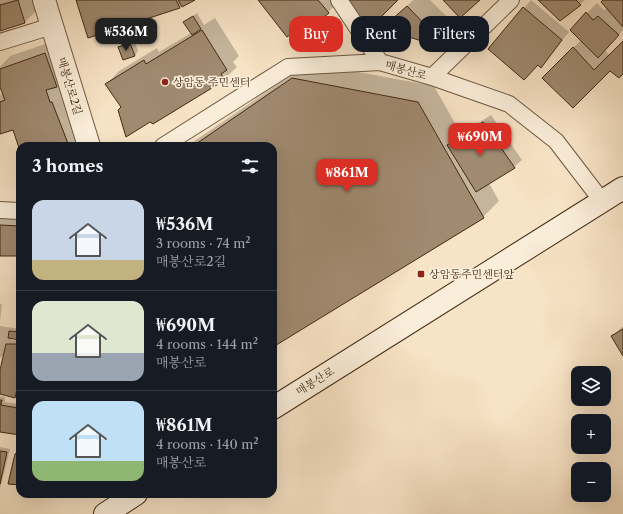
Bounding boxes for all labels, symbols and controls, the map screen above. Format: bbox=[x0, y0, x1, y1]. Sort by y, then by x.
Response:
chip: Buy bbox=[289, 16, 343, 52]
chip: Rent bbox=[351, 16, 411, 52]
chip: Filters bbox=[419, 16, 489, 52]
pin: ₩536M bbox=[98, 18, 154, 52]
text: ₩536M bbox=[104, 23, 148, 39]
street label: 매봉산로2길 bbox=[55, 56, 85, 116]
street label: 매봉산로 bbox=[384, 57, 429, 83]
place label: 상암동 주민센터 bbox=[173, 75, 250, 89]
marker: 상암동 주민센터 bbox=[160, 77, 170, 87]
pin: ₩690M bbox=[452, 123, 508, 157]
text: ₩690M bbox=[457, 128, 503, 144]
icon: filters bbox=[239, 155, 261, 177]
text: 3 homes bbox=[32, 156, 103, 176]
pin: ₩861M bbox=[319, 159, 375, 193]
text: ₩861M bbox=[325, 164, 369, 180]
text: ₩536M bbox=[156, 214, 213, 234]
icon: home bbox=[64, 216, 112, 264]
text: 3 rooms · 74 m² bbox=[156, 235, 251, 251]
text: 매봉산로2길 bbox=[156, 253, 226, 269]
place label: 상암동주민센터앞 bbox=[429, 267, 514, 281]
marker: 상암동주민센터앞 bbox=[416, 269, 426, 279]
text: ₩690M bbox=[156, 315, 215, 335]
icon: home bbox=[64, 317, 112, 365]
text: 4 rooms · 144 m² bbox=[156, 336, 258, 352]
text: 매봉산로 bbox=[156, 354, 206, 370]
street label: 매봉산로 bbox=[293, 364, 337, 398]
map controls bbox=[571, 366, 611, 502]
button: layers bbox=[571, 366, 611, 406]
button: + bbox=[571, 414, 611, 454]
text: ₩861M bbox=[156, 415, 212, 435]
icon: home bbox=[64, 417, 112, 465]
text: 4 rooms · 140 m² bbox=[156, 436, 259, 452]
text: 매봉산로 bbox=[156, 454, 206, 470]
button: − bbox=[571, 462, 611, 502]

